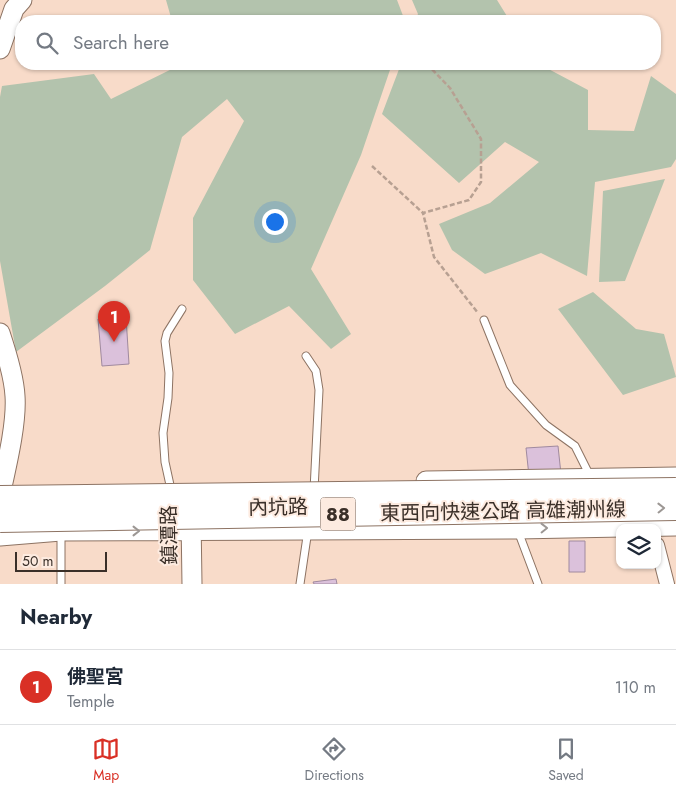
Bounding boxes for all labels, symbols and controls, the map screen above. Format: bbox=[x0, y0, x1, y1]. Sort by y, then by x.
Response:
search box bbox=[15, 15, 661, 70]
icon: search bbox=[33, 29, 61, 57]
text: Search here bbox=[73, 29, 169, 56]
your location bbox=[262, 209, 288, 235]
pin: 1 bbox=[98, 301, 130, 342]
street label: 內坑路 bbox=[248, 492, 308, 523]
street label: 東西向快速公路 高雄潮州線 bbox=[380, 495, 626, 528]
road number: 88 bbox=[320, 498, 356, 530]
one-way arrow bbox=[657, 503, 665, 514]
street label: 鎮潭路 bbox=[154, 505, 185, 565]
one-way arrow bbox=[540, 523, 548, 533]
map controls bbox=[616, 524, 661, 569]
button: layers bbox=[616, 524, 661, 569]
one-way arrow bbox=[132, 526, 140, 536]
scale bar bbox=[15, 549, 108, 572]
text: 50 m bbox=[22, 551, 53, 571]
text: Nearby bbox=[20, 602, 92, 632]
text: 佛聖宮 bbox=[67, 663, 124, 690]
text: 1 bbox=[32, 676, 40, 699]
text: 110 m bbox=[615, 676, 656, 699]
text: Temple bbox=[67, 690, 115, 713]
tab: Map bbox=[92, 735, 120, 785]
tab: Directions bbox=[305, 735, 364, 785]
tab: Saved bbox=[548, 735, 584, 785]

